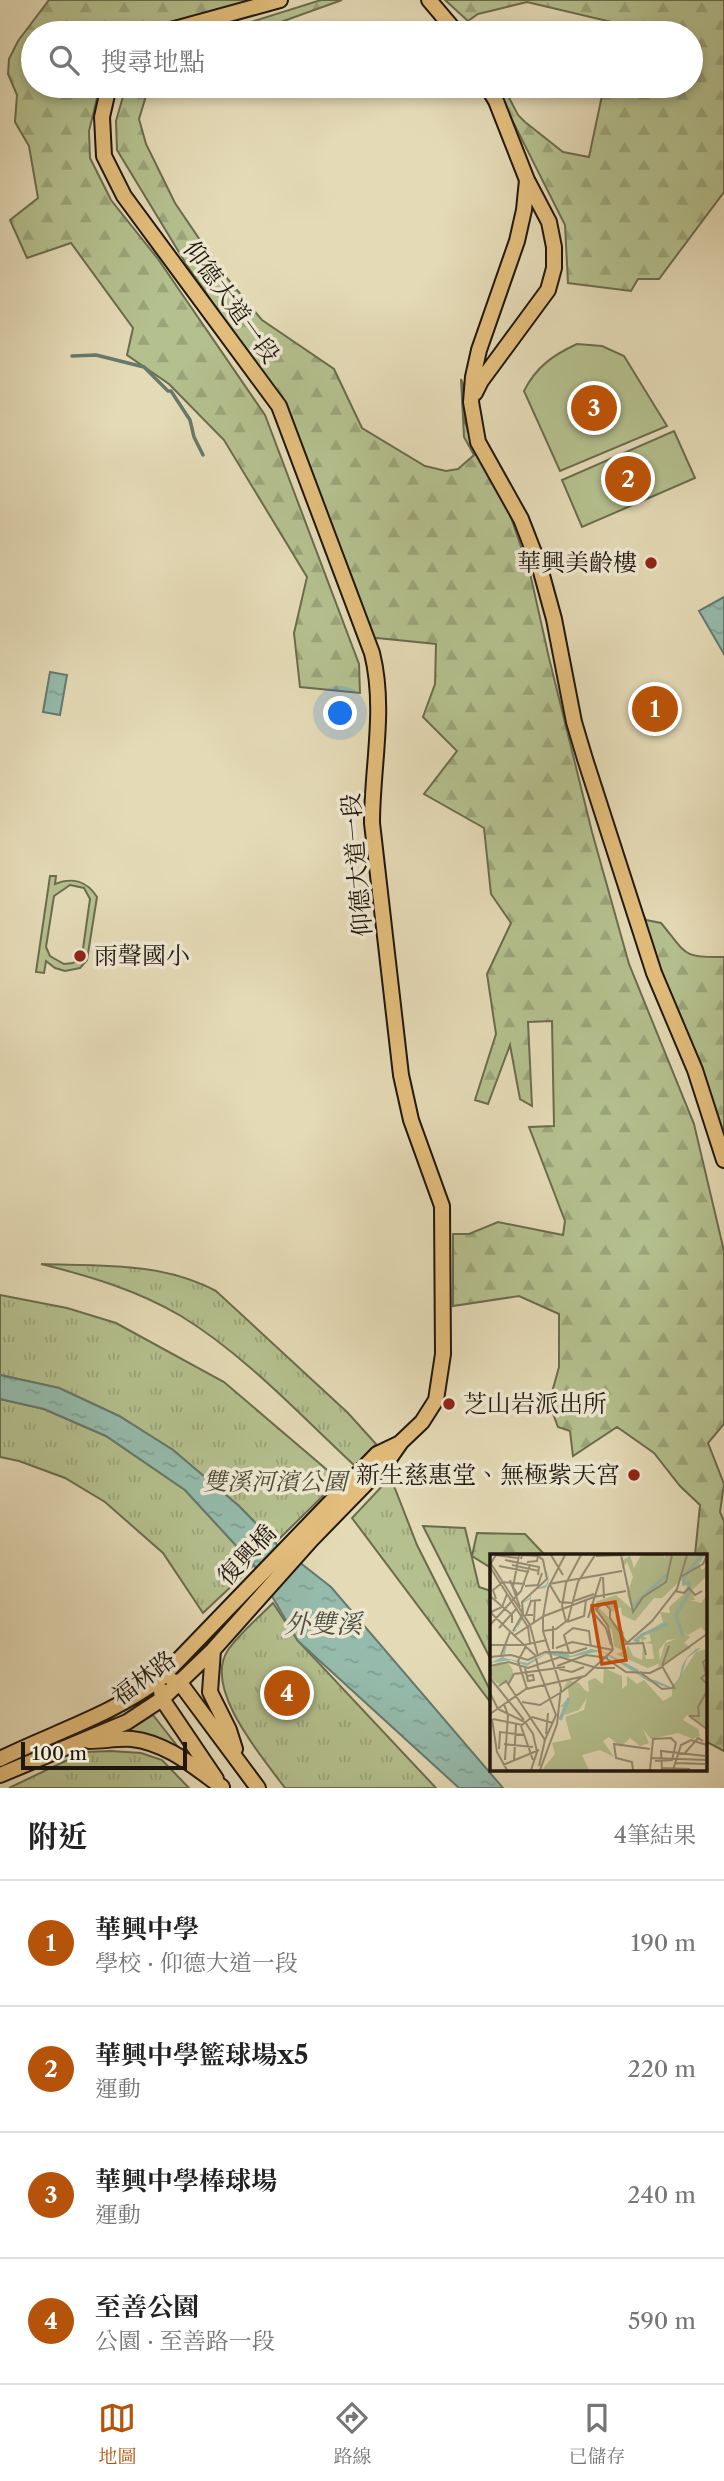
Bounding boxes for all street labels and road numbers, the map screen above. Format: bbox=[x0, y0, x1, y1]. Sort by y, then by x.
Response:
street label: 仰德大道一段 bbox=[177, 235, 285, 368]
street label: 仰德大道一段 bbox=[336, 792, 377, 938]
street label: 復興橋 bbox=[211, 1518, 282, 1591]
street label: 福林路 bbox=[106, 1644, 181, 1711]

